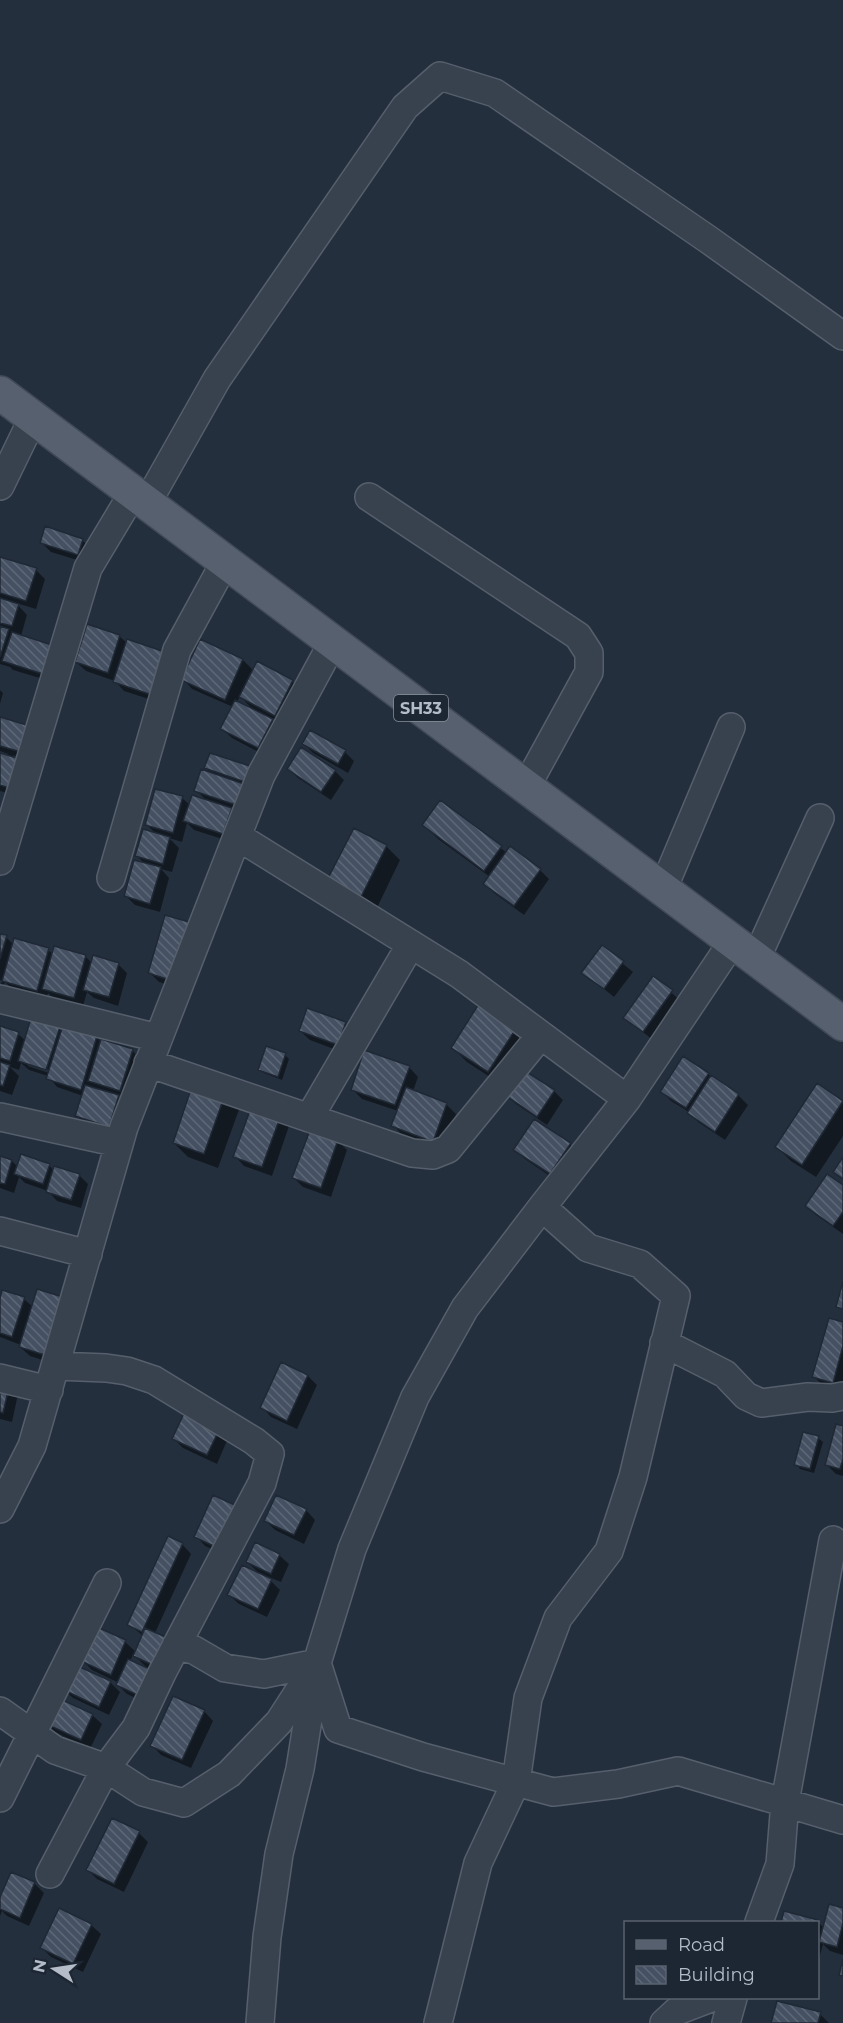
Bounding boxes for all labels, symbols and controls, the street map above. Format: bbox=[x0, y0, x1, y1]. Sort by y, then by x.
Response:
road number: SH33 bbox=[394, 695, 448, 721]
legend bbox=[624, 1921, 819, 1999]
text: Road bbox=[678, 1934, 725, 1956]
north arrow bbox=[24, 1939, 84, 1999]
text: N bbox=[29, 1958, 50, 1974]
text: Building bbox=[678, 1964, 755, 1986]

